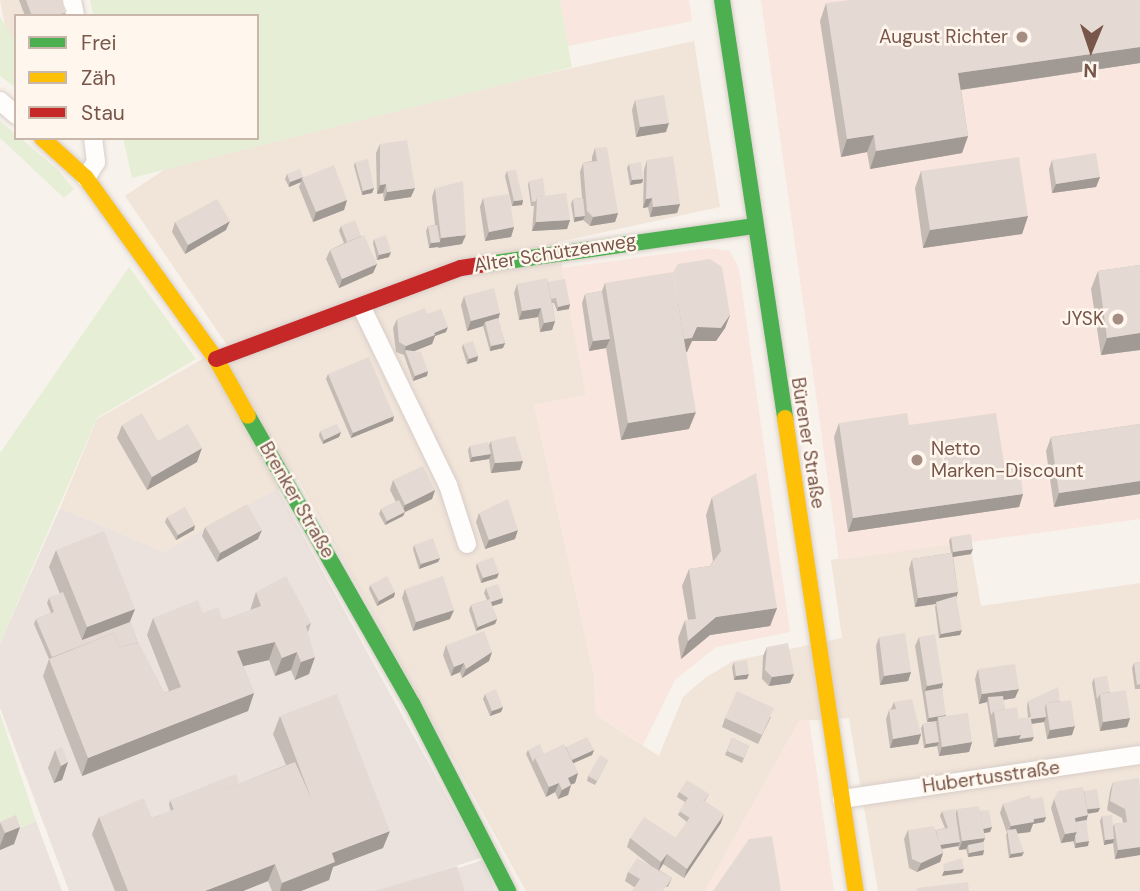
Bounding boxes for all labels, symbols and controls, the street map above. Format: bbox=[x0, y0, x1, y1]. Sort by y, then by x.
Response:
legend bbox=[14, 14, 259, 140]
north arrow bbox=[1056, 14, 1126, 84]
place label: August Richter bbox=[879, 26, 1008, 48]
text: Frei bbox=[81, 29, 117, 57]
marker: August Richter bbox=[1014, 29, 1030, 45]
text: N bbox=[1083, 58, 1098, 83]
text: Zäh bbox=[81, 64, 116, 92]
text: Stau bbox=[81, 99, 125, 127]
street label: Alter Schützenweg bbox=[472, 229, 638, 277]
place label: JYSK bbox=[1062, 308, 1104, 330]
marker: JYSK bbox=[1110, 311, 1126, 327]
street label: Bürener Straße bbox=[786, 376, 830, 510]
street label: Brenker Straße bbox=[254, 438, 340, 562]
place label: Netto Marken-Discount bbox=[931, 438, 1084, 482]
marker: Netto Marken-Discount bbox=[909, 452, 925, 468]
street label: Hubertusstraße bbox=[921, 756, 1061, 798]

